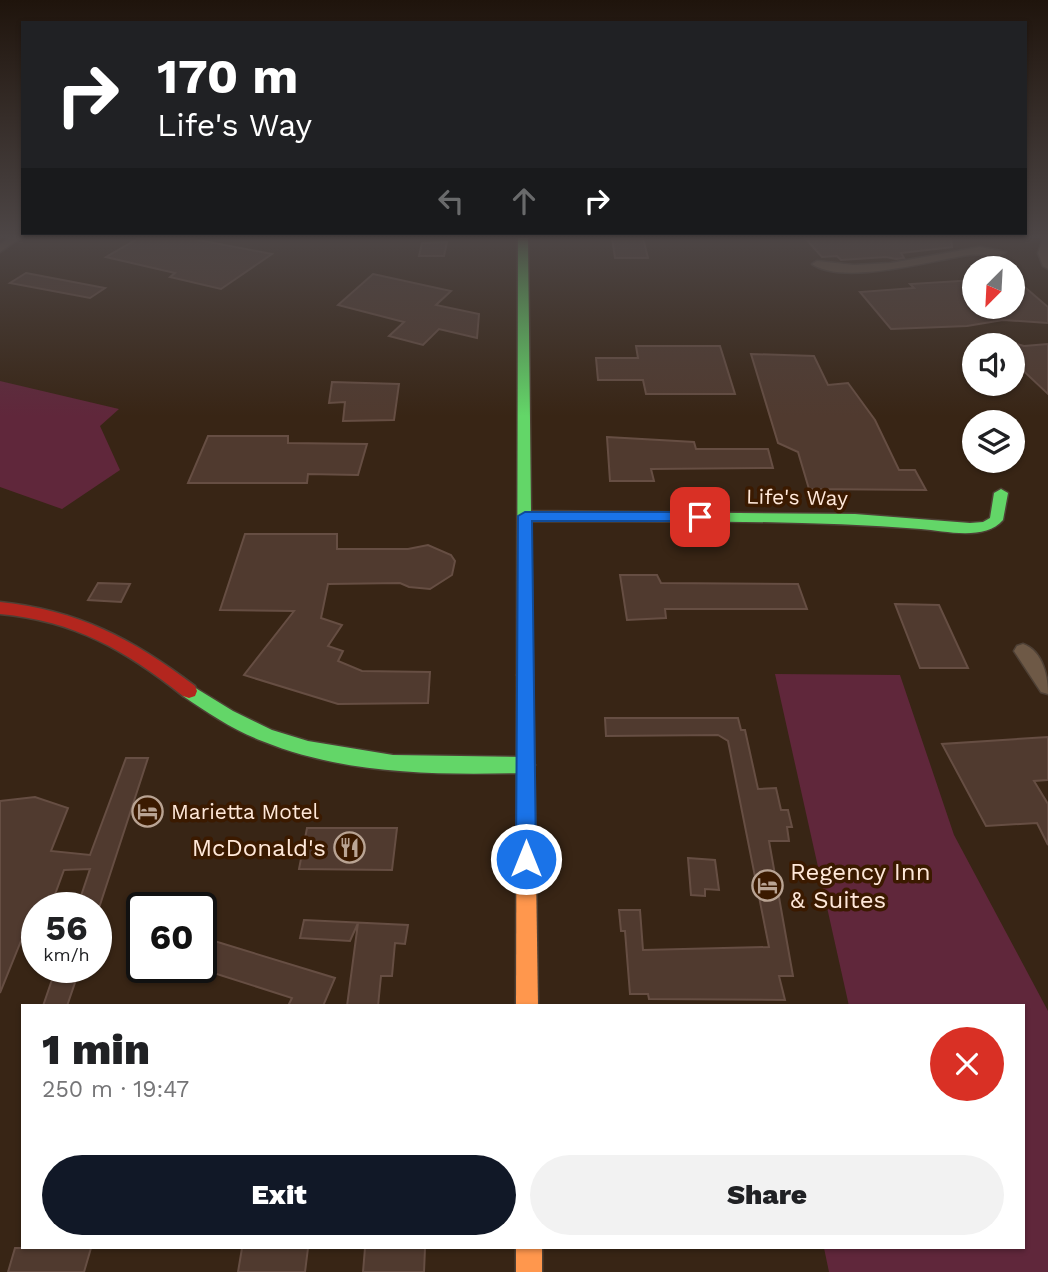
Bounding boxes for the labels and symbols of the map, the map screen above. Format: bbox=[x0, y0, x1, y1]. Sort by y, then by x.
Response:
north arrow bbox=[962, 256, 1026, 318]
street label: Life's Way bbox=[746, 484, 848, 510]
pin bbox=[670, 487, 730, 547]
hotel icon: Marietta Motel bbox=[131, 794, 165, 828]
place label: Marietta Motel bbox=[171, 799, 320, 824]
position arrow bbox=[489, 822, 563, 896]
restaurant icon: McDonald's bbox=[332, 831, 366, 865]
place label: McDonald's bbox=[192, 834, 326, 862]
place label: Regency Inn & Suites bbox=[790, 858, 931, 914]
hotel icon: Regency Inn & Suites bbox=[750, 869, 784, 903]
speed limit sign: 60 bbox=[126, 892, 217, 983]

